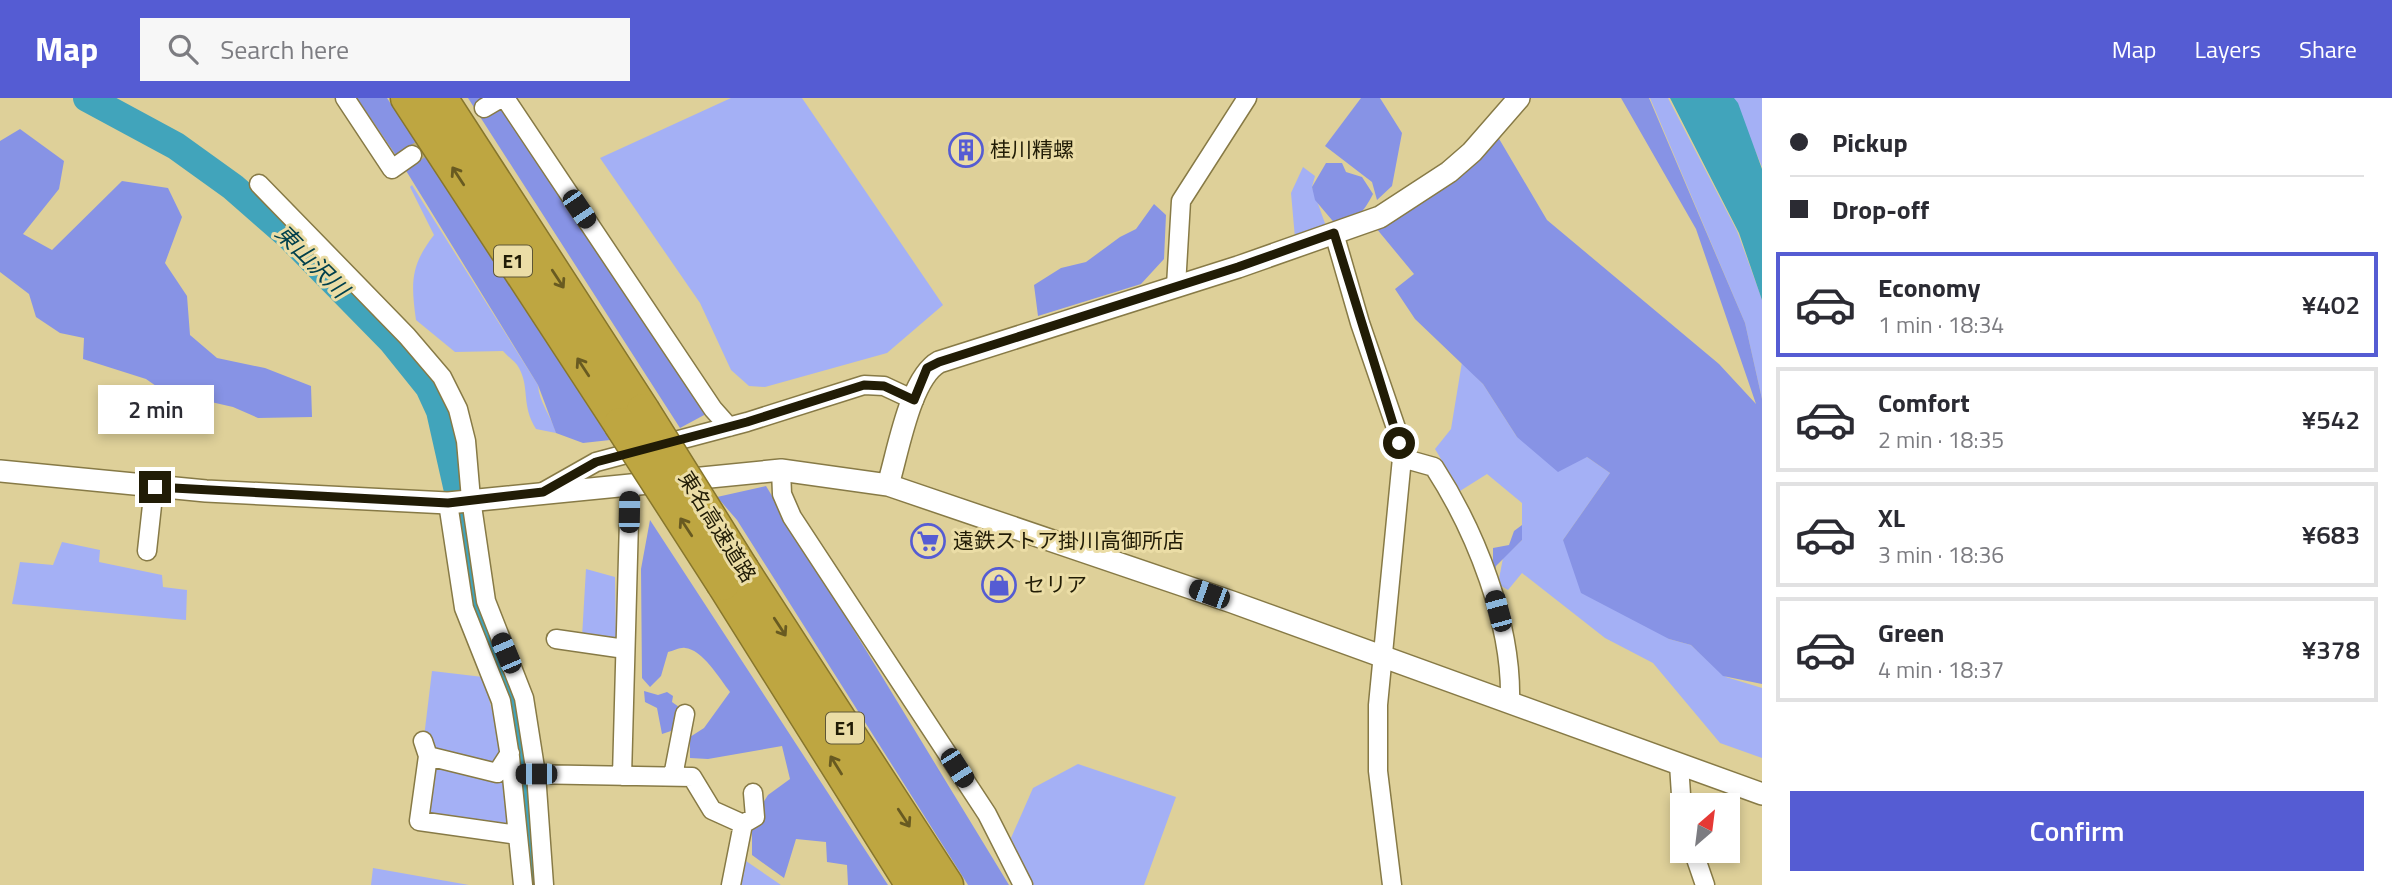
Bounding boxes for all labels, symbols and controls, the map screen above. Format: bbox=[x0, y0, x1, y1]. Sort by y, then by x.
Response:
search box bbox=[140, 18, 630, 81]
text: Map bbox=[35, 24, 98, 74]
icon: search bbox=[164, 30, 202, 68]
text: Search here bbox=[220, 30, 349, 69]
text: Map bbox=[2112, 31, 2157, 67]
text: Layers bbox=[2195, 31, 2261, 67]
text: Share bbox=[2299, 31, 2357, 67]
text: Pickup bbox=[1832, 123, 1908, 162]
building icon: 桂川精螺 bbox=[947, 131, 985, 169]
place label: 桂川精螺 bbox=[990, 133, 1074, 165]
one-way arrow bbox=[451, 167, 465, 187]
car bbox=[559, 186, 600, 232]
text: Drop-off bbox=[1832, 190, 1929, 229]
water label: 東山沢川 bbox=[267, 216, 359, 308]
road number: E1 bbox=[494, 246, 532, 276]
text: Economy bbox=[1878, 268, 1980, 307]
one-way arrow bbox=[550, 269, 565, 288]
icon: car bbox=[1794, 273, 1857, 336]
text: ¥402 bbox=[2302, 285, 2360, 324]
text: 1 min · 18:34 bbox=[1878, 307, 2004, 342]
one-way arrow bbox=[575, 357, 589, 377]
text: Comfort bbox=[1878, 383, 1970, 422]
callout: 2 min bbox=[97, 386, 213, 434]
icon: car bbox=[1794, 388, 1857, 451]
text: 2 min bbox=[128, 392, 184, 427]
text: ¥542 bbox=[2302, 400, 2360, 439]
text: 2 min · 18:35 bbox=[1878, 422, 2004, 457]
route start bbox=[1383, 427, 1415, 459]
street label: 東名高速道路 bbox=[671, 465, 765, 588]
route end bbox=[139, 471, 171, 503]
car bbox=[619, 491, 640, 533]
text: XL bbox=[1878, 498, 1905, 537]
icon: car bbox=[1794, 503, 1857, 566]
text: ¥683 bbox=[2302, 515, 2360, 554]
one-way arrow bbox=[679, 518, 694, 537]
supermarket icon: 遠鉄ストア掛川高御所店 bbox=[909, 522, 947, 560]
place label: 遠鉄ストア掛川高御所店 bbox=[953, 524, 1184, 556]
text: 3 min · 18:36 bbox=[1878, 537, 2004, 572]
shop icon: セリア bbox=[980, 566, 1018, 604]
place label: セリア bbox=[1024, 568, 1087, 600]
car bbox=[1186, 577, 1233, 611]
car bbox=[1483, 588, 1514, 634]
text: Green bbox=[1878, 613, 1944, 652]
one-way arrow bbox=[774, 617, 788, 637]
icon: car bbox=[1794, 618, 1857, 681]
car bbox=[489, 630, 524, 676]
text: ¥378 bbox=[2302, 630, 2360, 669]
text: 4 min · 18:37 bbox=[1878, 652, 2004, 687]
road number: E1 bbox=[826, 712, 864, 744]
car bbox=[937, 745, 978, 791]
one-way arrow bbox=[829, 756, 843, 776]
car bbox=[516, 764, 558, 785]
button: Confirm bbox=[1790, 791, 2364, 871]
north arrow bbox=[1670, 793, 1740, 863]
map controls bbox=[1670, 793, 1740, 863]
one-way arrow bbox=[897, 808, 911, 828]

